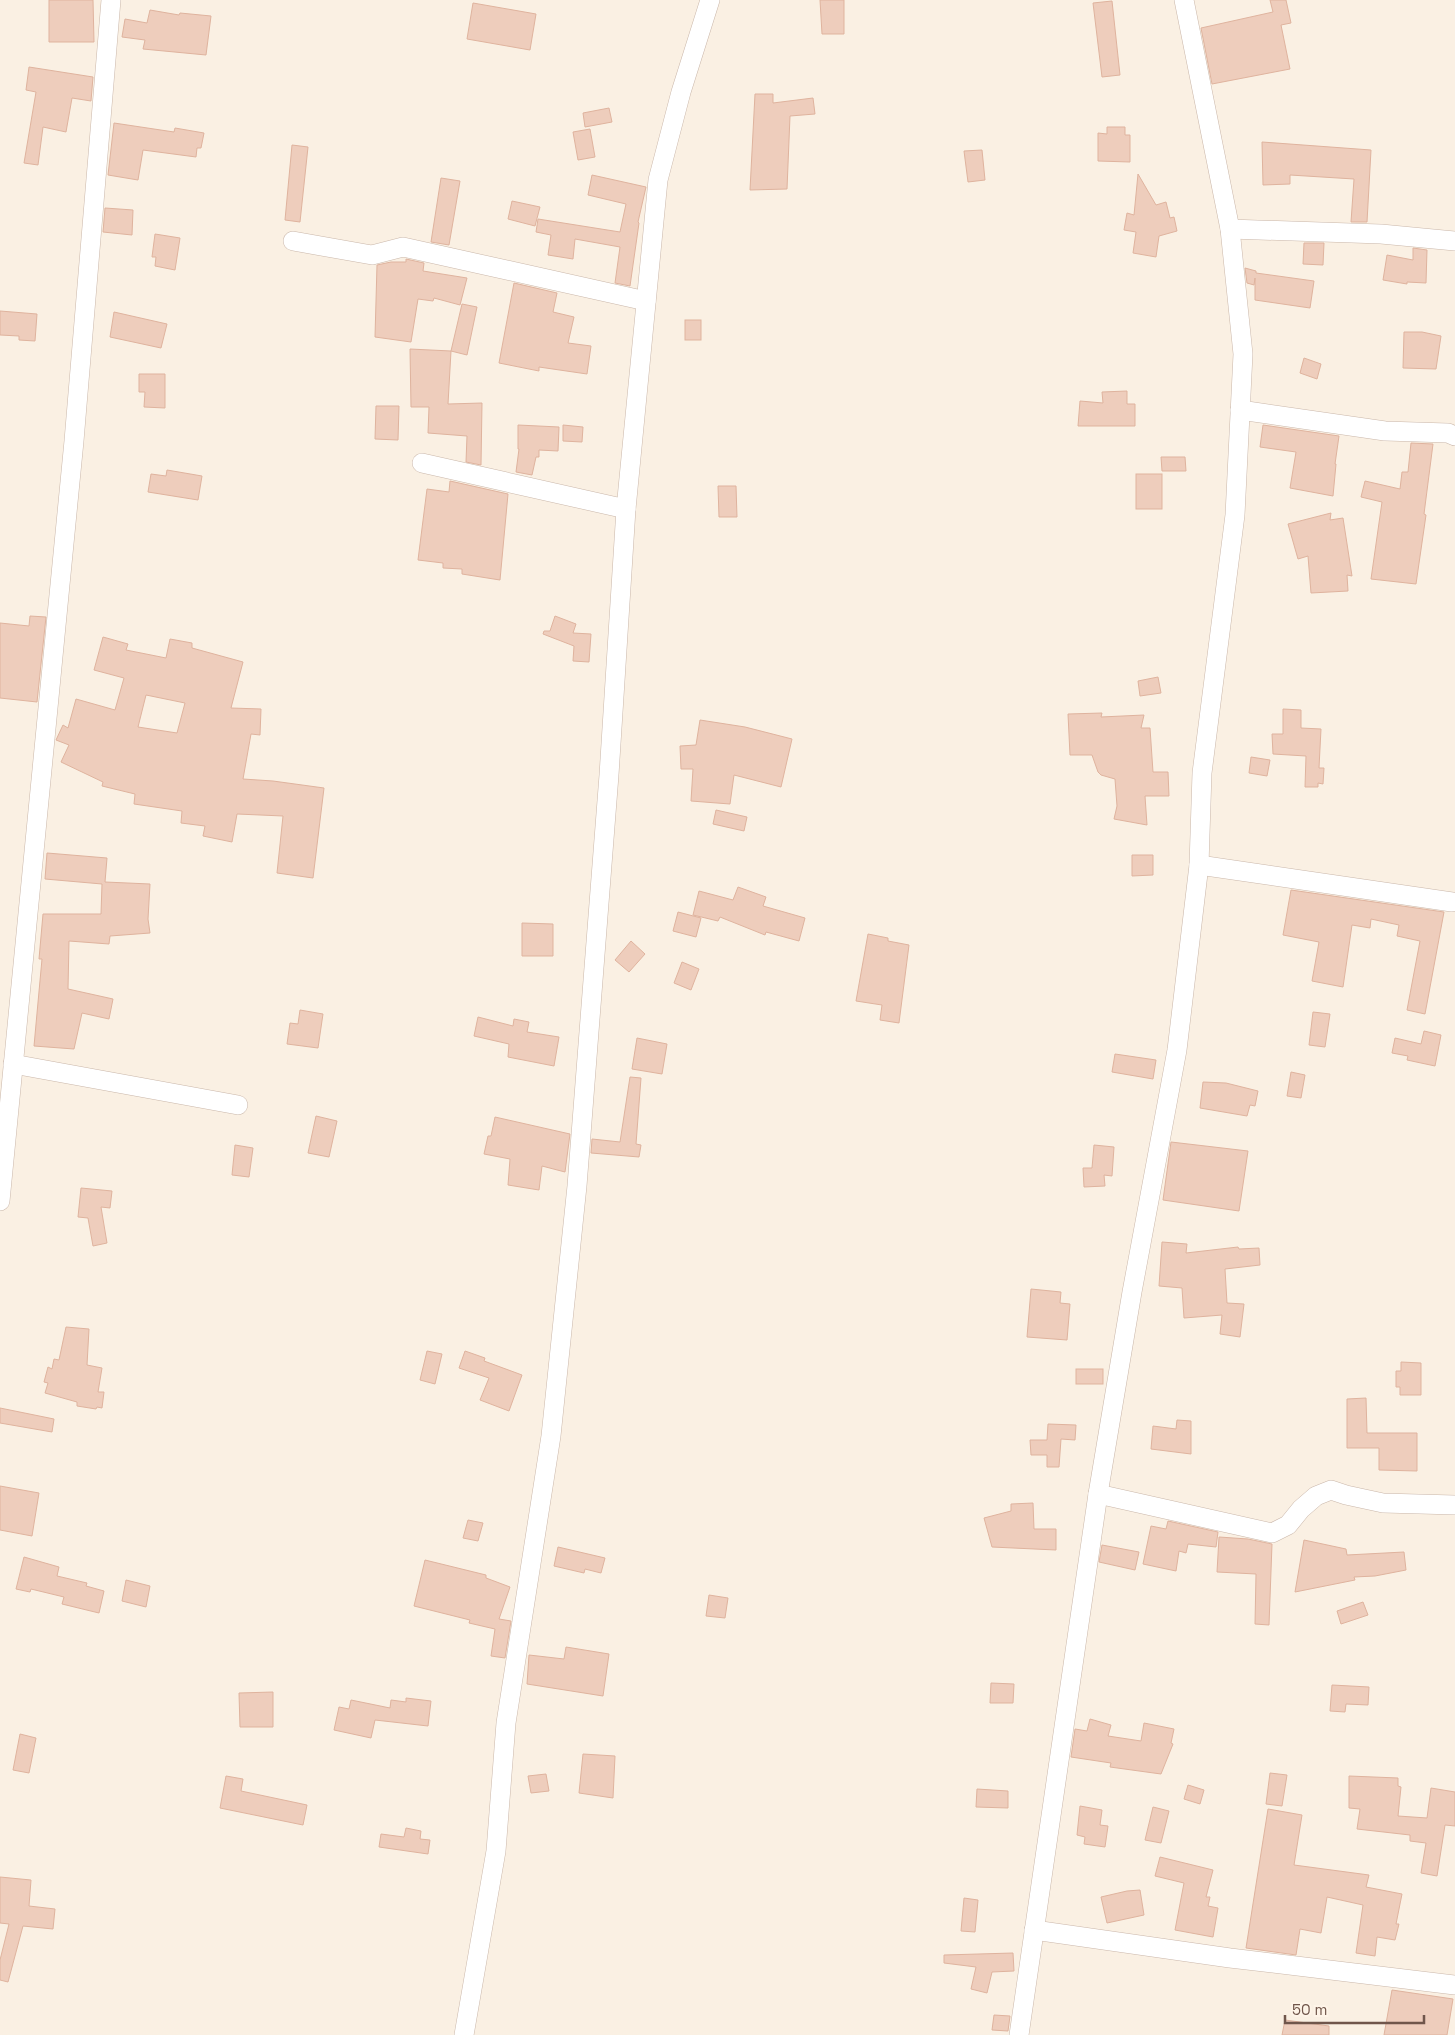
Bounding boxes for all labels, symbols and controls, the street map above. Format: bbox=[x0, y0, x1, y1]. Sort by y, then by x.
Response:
scale bar bbox=[1285, 1992, 1424, 2024]
text: 50 m bbox=[1292, 2000, 1327, 2019]

